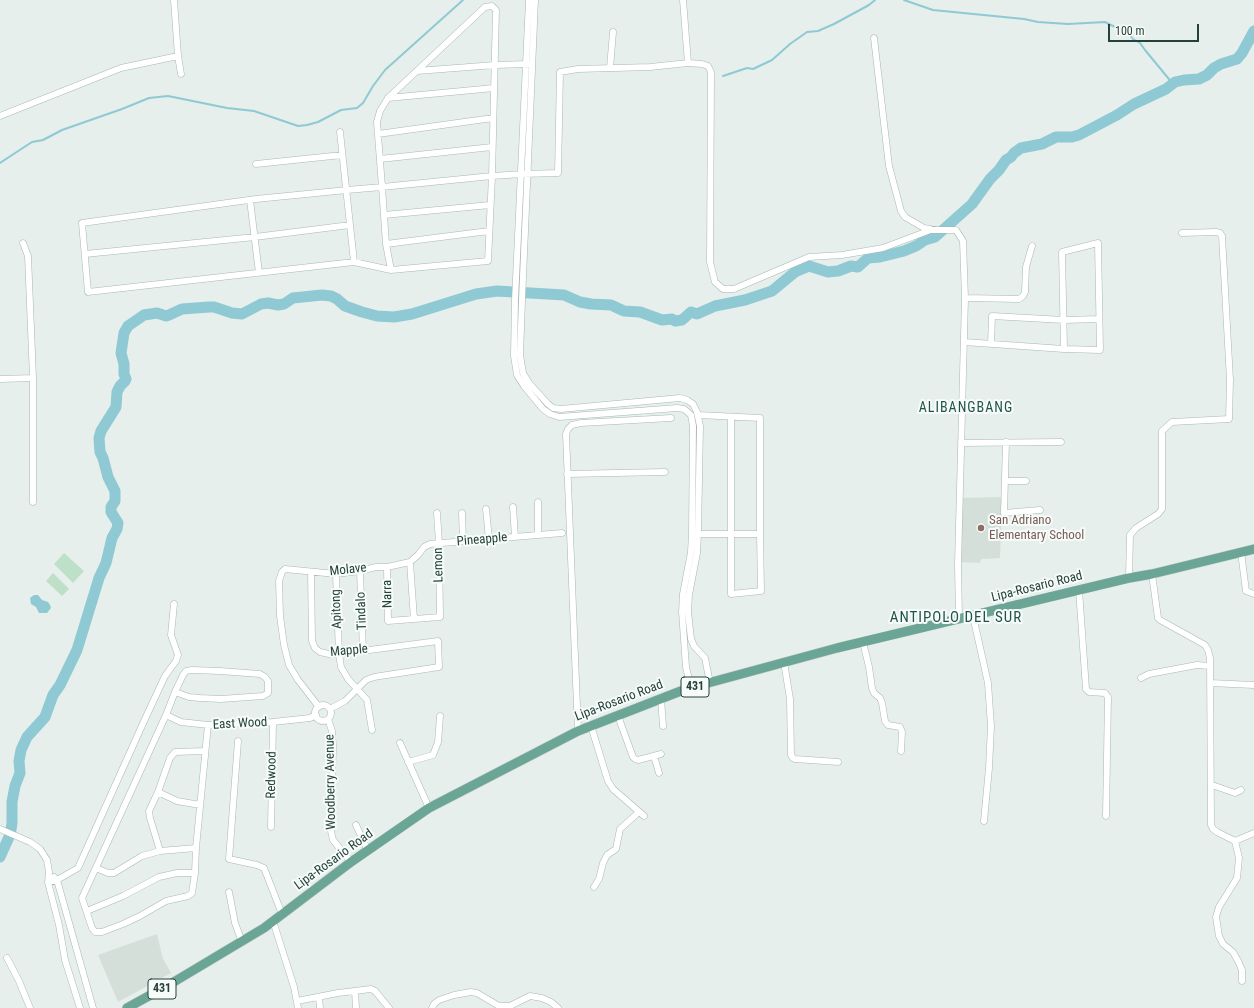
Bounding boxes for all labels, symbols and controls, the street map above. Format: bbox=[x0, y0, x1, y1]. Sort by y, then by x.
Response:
scale bar bbox=[1110, 16, 1201, 42]
text: 100 m bbox=[1115, 24, 1145, 38]
district label: ALIBANGBANG bbox=[919, 400, 1013, 416]
place label: San Adriano Elementary School bbox=[989, 513, 1084, 544]
marker: San Adriano Elementary School bbox=[976, 523, 986, 533]
street label: Pineapple bbox=[456, 530, 508, 550]
street label: Lemon bbox=[431, 547, 447, 583]
street label: Molave bbox=[329, 560, 367, 580]
street label: Lipa-Rosario Road bbox=[990, 568, 1084, 606]
street label: Narra bbox=[380, 580, 396, 608]
street label: Apitong bbox=[329, 589, 345, 629]
street label: Tindalo bbox=[354, 592, 370, 630]
district label: ANTIPOLO DEL SUR bbox=[890, 609, 1022, 627]
street label: Mapple bbox=[329, 642, 369, 660]
street label: Lipa-Rosario Road bbox=[573, 677, 665, 725]
road number: 431 bbox=[681, 677, 709, 697]
street label: East Wood bbox=[212, 715, 268, 733]
street label: Woodberry Avenue bbox=[322, 734, 340, 830]
street label: Redwood bbox=[264, 751, 280, 799]
street label: Lipa-Rosario Road bbox=[292, 826, 376, 894]
road number: 431 bbox=[148, 979, 176, 999]

